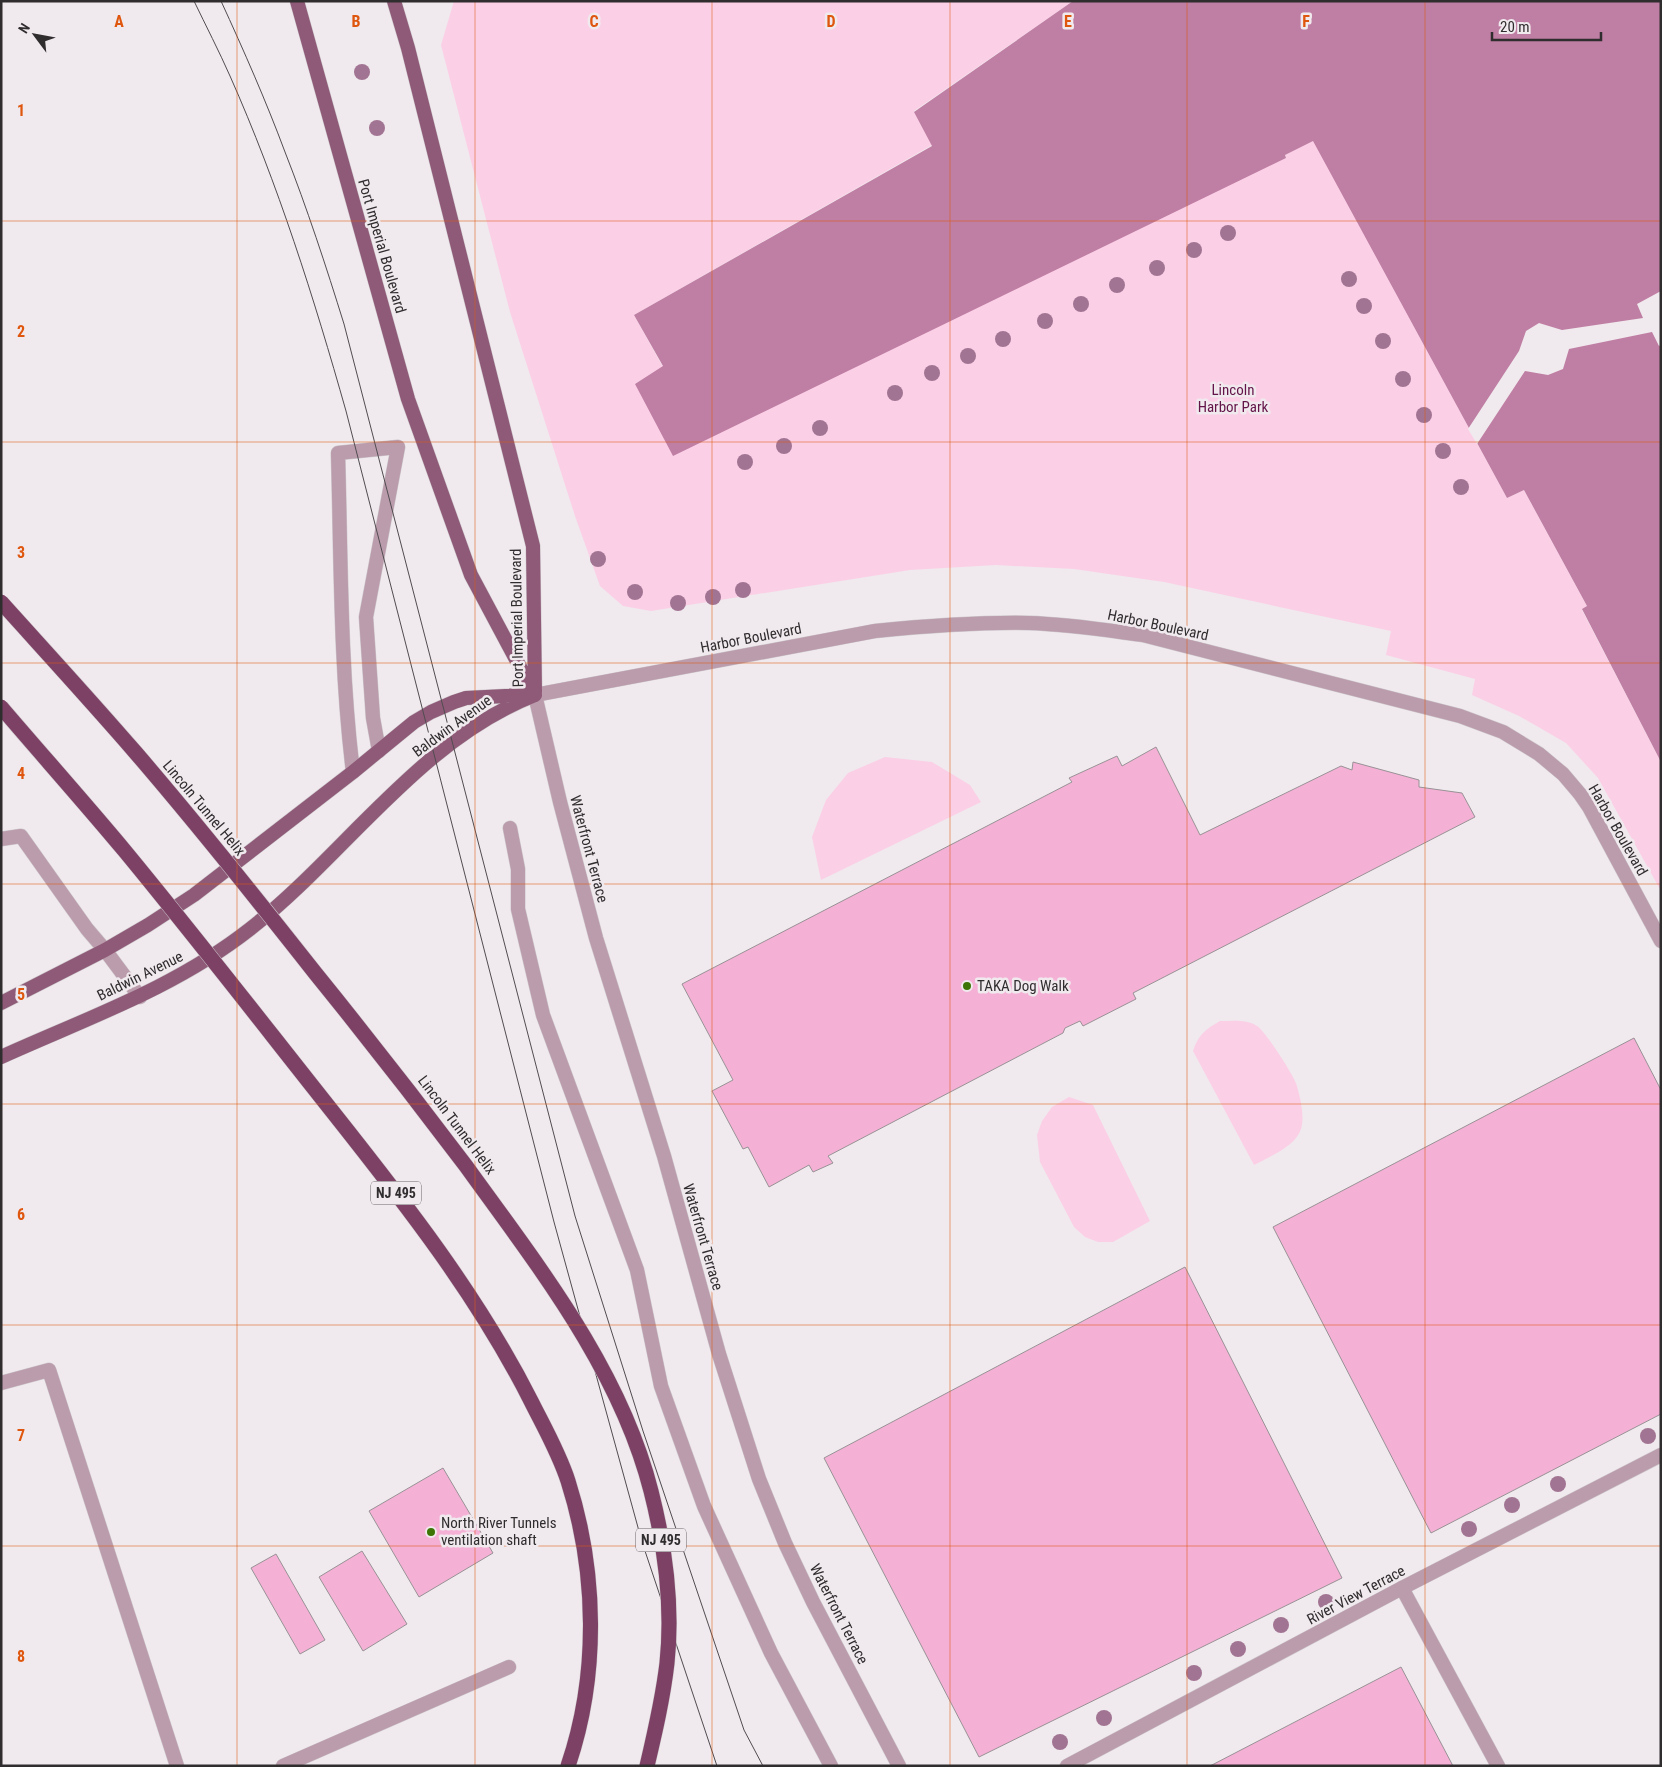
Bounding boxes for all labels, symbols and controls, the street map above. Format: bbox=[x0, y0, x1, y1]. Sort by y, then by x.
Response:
north arrow bbox=[10, 10, 60, 60]
scale bar bbox=[1492, 10, 1601, 42]
text: A bbox=[114, 12, 124, 31]
text: B bbox=[352, 12, 361, 31]
text: C bbox=[589, 12, 599, 31]
text: D bbox=[826, 12, 836, 31]
text: E bbox=[1064, 12, 1072, 31]
text: F bbox=[1302, 12, 1310, 31]
text: 20 m bbox=[1500, 18, 1530, 36]
text: N bbox=[15, 20, 33, 36]
text: 1 bbox=[17, 101, 25, 120]
street label: Port Imperial Boulevard bbox=[354, 177, 410, 315]
text: 2 bbox=[17, 322, 25, 341]
park label: Lincoln Harbor Park bbox=[1198, 381, 1269, 416]
text: 3 bbox=[17, 543, 25, 562]
street label: Port Imperial Boulevard bbox=[507, 548, 527, 688]
street label: Harbor Boulevard bbox=[1106, 606, 1210, 644]
street label: Harbor Boulevard bbox=[699, 619, 803, 657]
street label: Baldwin Avenue bbox=[409, 691, 495, 761]
street label: Lincoln Tunnel Helix bbox=[159, 757, 249, 860]
text: 4 bbox=[17, 764, 25, 783]
street label: Harbor Boulevard bbox=[1585, 781, 1651, 879]
street label: Waterfront Terrace bbox=[566, 793, 612, 905]
street label: Baldwin Avenue bbox=[94, 947, 186, 1005]
place label: TAKA Dog Walk bbox=[977, 977, 1069, 995]
marker: TAKA Dog Walk bbox=[961, 980, 973, 992]
text: 5 bbox=[17, 985, 25, 1004]
street label: Lincoln Tunnel Helix bbox=[414, 1072, 500, 1178]
road number: NJ 495 bbox=[371, 1182, 421, 1204]
street label: Waterfront Terrace bbox=[679, 1182, 727, 1292]
text: 6 bbox=[17, 1205, 25, 1224]
text: 7 bbox=[17, 1426, 25, 1445]
place label: North River Tunnels ventilation shaft bbox=[441, 1514, 557, 1549]
marker: North River Tunnels ventilation shaft bbox=[425, 1526, 437, 1538]
road number: NJ 495 bbox=[636, 1528, 686, 1552]
street label: Waterfront Terrace bbox=[806, 1561, 872, 1667]
street label: River View Terrace bbox=[1304, 1562, 1408, 1628]
text: 8 bbox=[17, 1647, 25, 1666]

